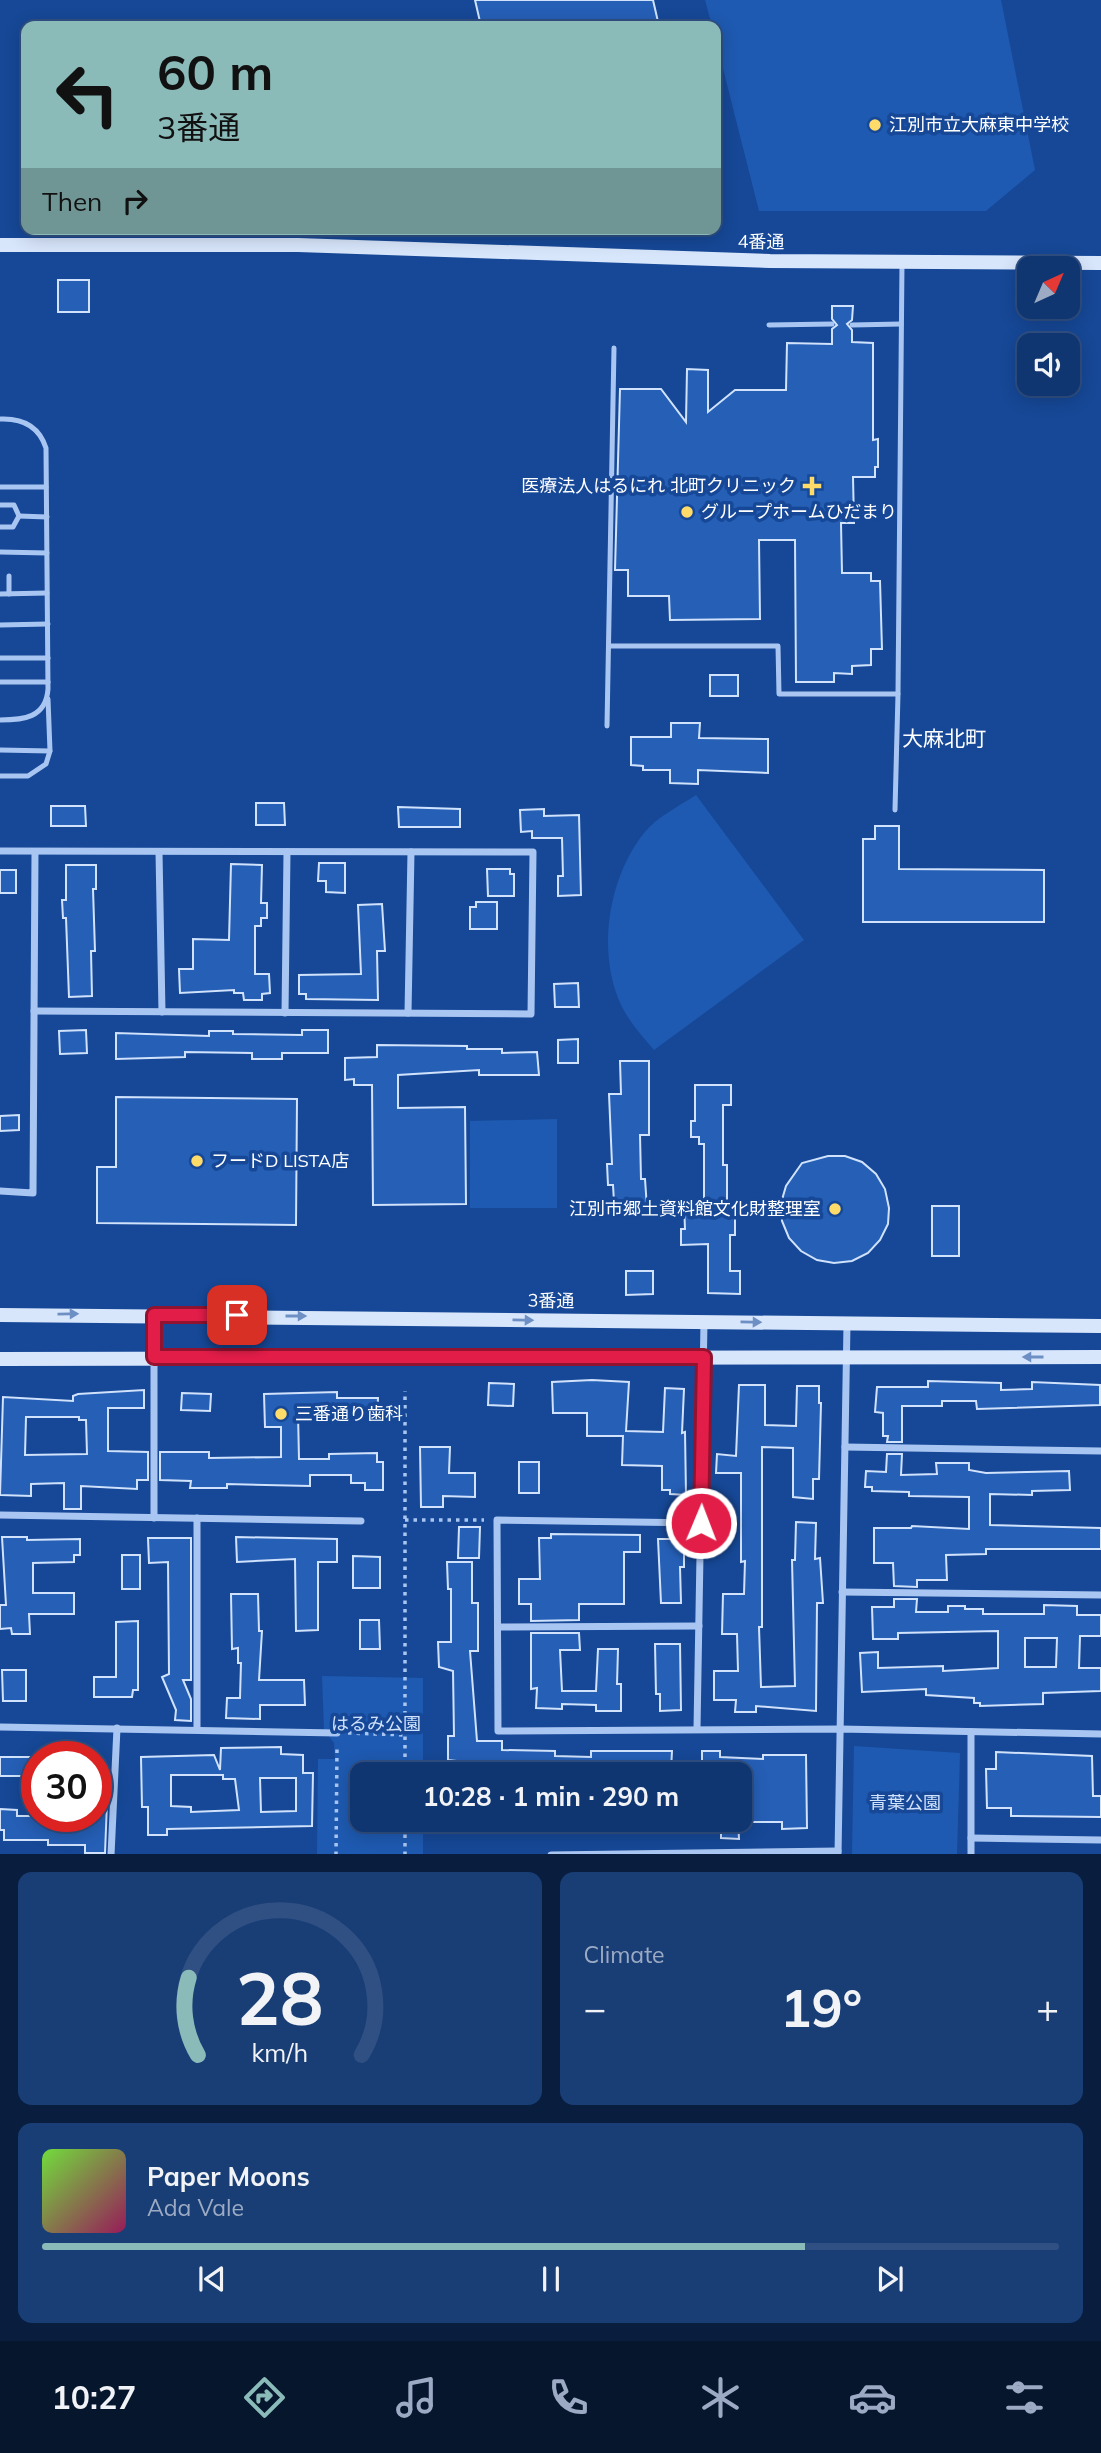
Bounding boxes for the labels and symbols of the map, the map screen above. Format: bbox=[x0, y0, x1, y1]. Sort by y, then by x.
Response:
place label: 江別市立大麻東中学校 bbox=[889, 113, 1069, 136]
marker: 江別市立大麻東中学校 bbox=[867, 117, 883, 133]
street label: 4番通 bbox=[737, 230, 785, 253]
north arrow bbox=[1017, 256, 1080, 318]
place label: 医療法人はるにれ 北町クリニック bbox=[521, 474, 796, 497]
marker: 医療法人はるにれ 北町クリニック bbox=[802, 476, 822, 496]
place label: グループホームひだまり bbox=[701, 500, 897, 523]
marker: グループホームひだまり bbox=[679, 504, 695, 520]
district label: 大麻北町 bbox=[902, 725, 986, 751]
place label: フードD LISTA店 bbox=[211, 1149, 349, 1172]
marker: フードD LISTA店 bbox=[189, 1153, 205, 1169]
place label: 江別市郷土資料館文化財整理室 bbox=[569, 1197, 821, 1220]
marker: 江別市郷土資料館文化財整理室 bbox=[827, 1201, 843, 1217]
pin bbox=[207, 1285, 267, 1345]
street label: 3番通 bbox=[527, 1289, 575, 1312]
one-way arrow bbox=[57, 1308, 79, 1320]
one-way arrow bbox=[285, 1310, 307, 1322]
one-way arrow bbox=[512, 1314, 534, 1326]
one-way arrow bbox=[740, 1316, 762, 1328]
one-way arrow bbox=[1022, 1351, 1044, 1363]
place label: 三番通り歯科 bbox=[295, 1402, 403, 1425]
marker: 三番通り歯科 bbox=[273, 1406, 289, 1422]
position arrow bbox=[664, 1486, 738, 1560]
park label: はるみ公園 bbox=[331, 1712, 421, 1735]
speed limit sign: 30 bbox=[21, 1741, 112, 1832]
park label: 青葉公園 bbox=[869, 1791, 941, 1814]

